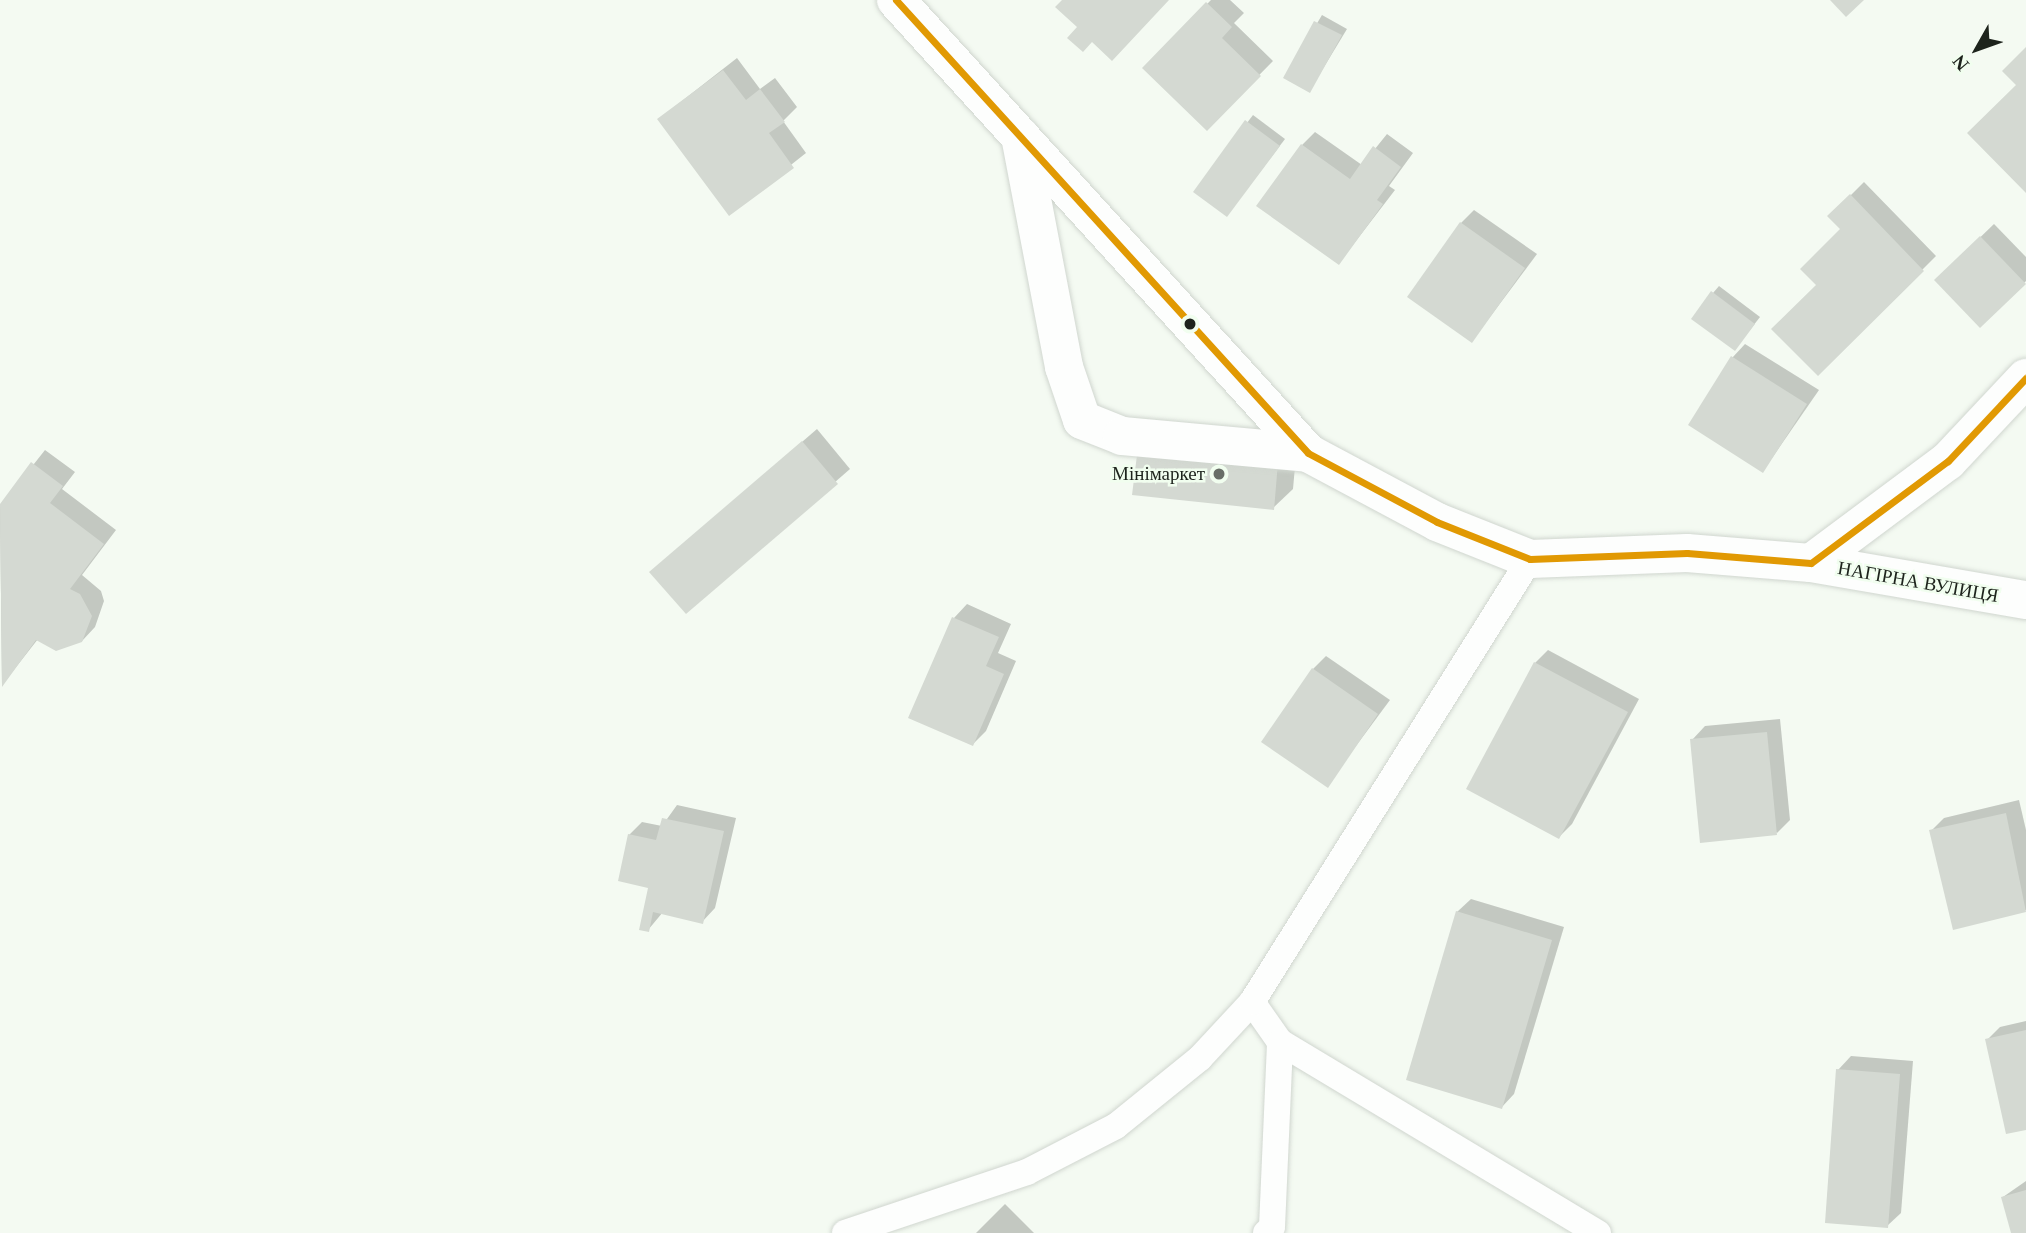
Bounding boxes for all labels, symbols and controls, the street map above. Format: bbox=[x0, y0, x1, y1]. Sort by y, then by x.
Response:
north arrow bbox=[1942, 14, 2012, 84]
text: N bbox=[1948, 51, 1973, 75]
unlabelled marker bbox=[1183, 317, 1197, 331]
place label: Мінімаркет bbox=[1112, 463, 1205, 485]
marker: Мінімаркет bbox=[1211, 466, 1227, 482]
street label: НАГІРНА ВУЛИЦЯ bbox=[1836, 557, 2000, 607]

